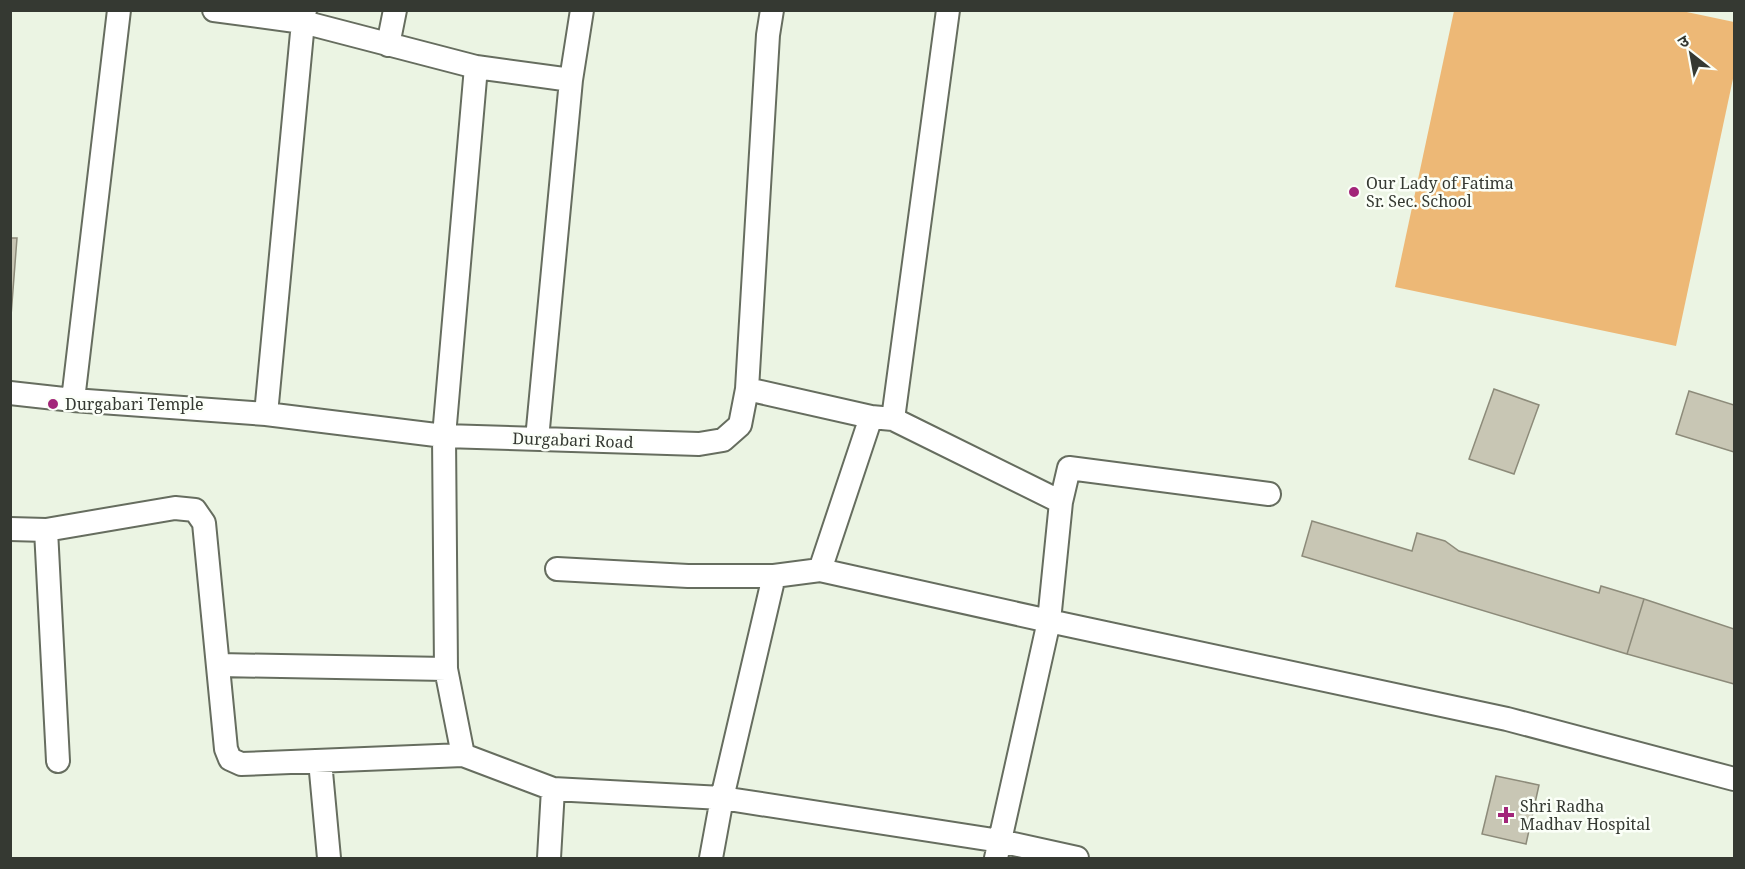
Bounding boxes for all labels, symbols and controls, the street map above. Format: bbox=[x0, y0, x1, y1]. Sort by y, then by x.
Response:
north arrow bbox=[1661, 24, 1721, 84]
text: उ bbox=[1674, 29, 1693, 53]
place label: Our Lady of Fatima Sr. Sec. School bbox=[1366, 172, 1514, 212]
marker: Our Lady of Fatima Sr. Sec. School bbox=[1347, 185, 1361, 199]
place label: Durgabari Temple bbox=[65, 393, 204, 415]
marker: Durgabari Temple bbox=[46, 397, 60, 411]
street label: Durgabari Road bbox=[512, 427, 634, 453]
place label: Shri Radha Madhav Hospital bbox=[1520, 795, 1650, 835]
marker: Shri Radha Madhav Hospital bbox=[1497, 806, 1515, 824]

